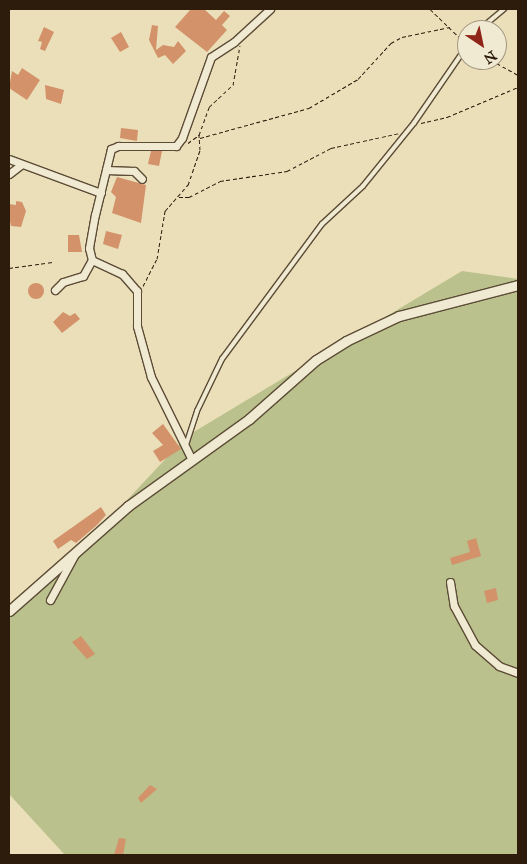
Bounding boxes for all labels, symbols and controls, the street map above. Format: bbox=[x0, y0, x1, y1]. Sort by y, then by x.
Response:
north arrow bbox=[457, 20, 507, 70]
text: N bbox=[480, 47, 500, 67]

